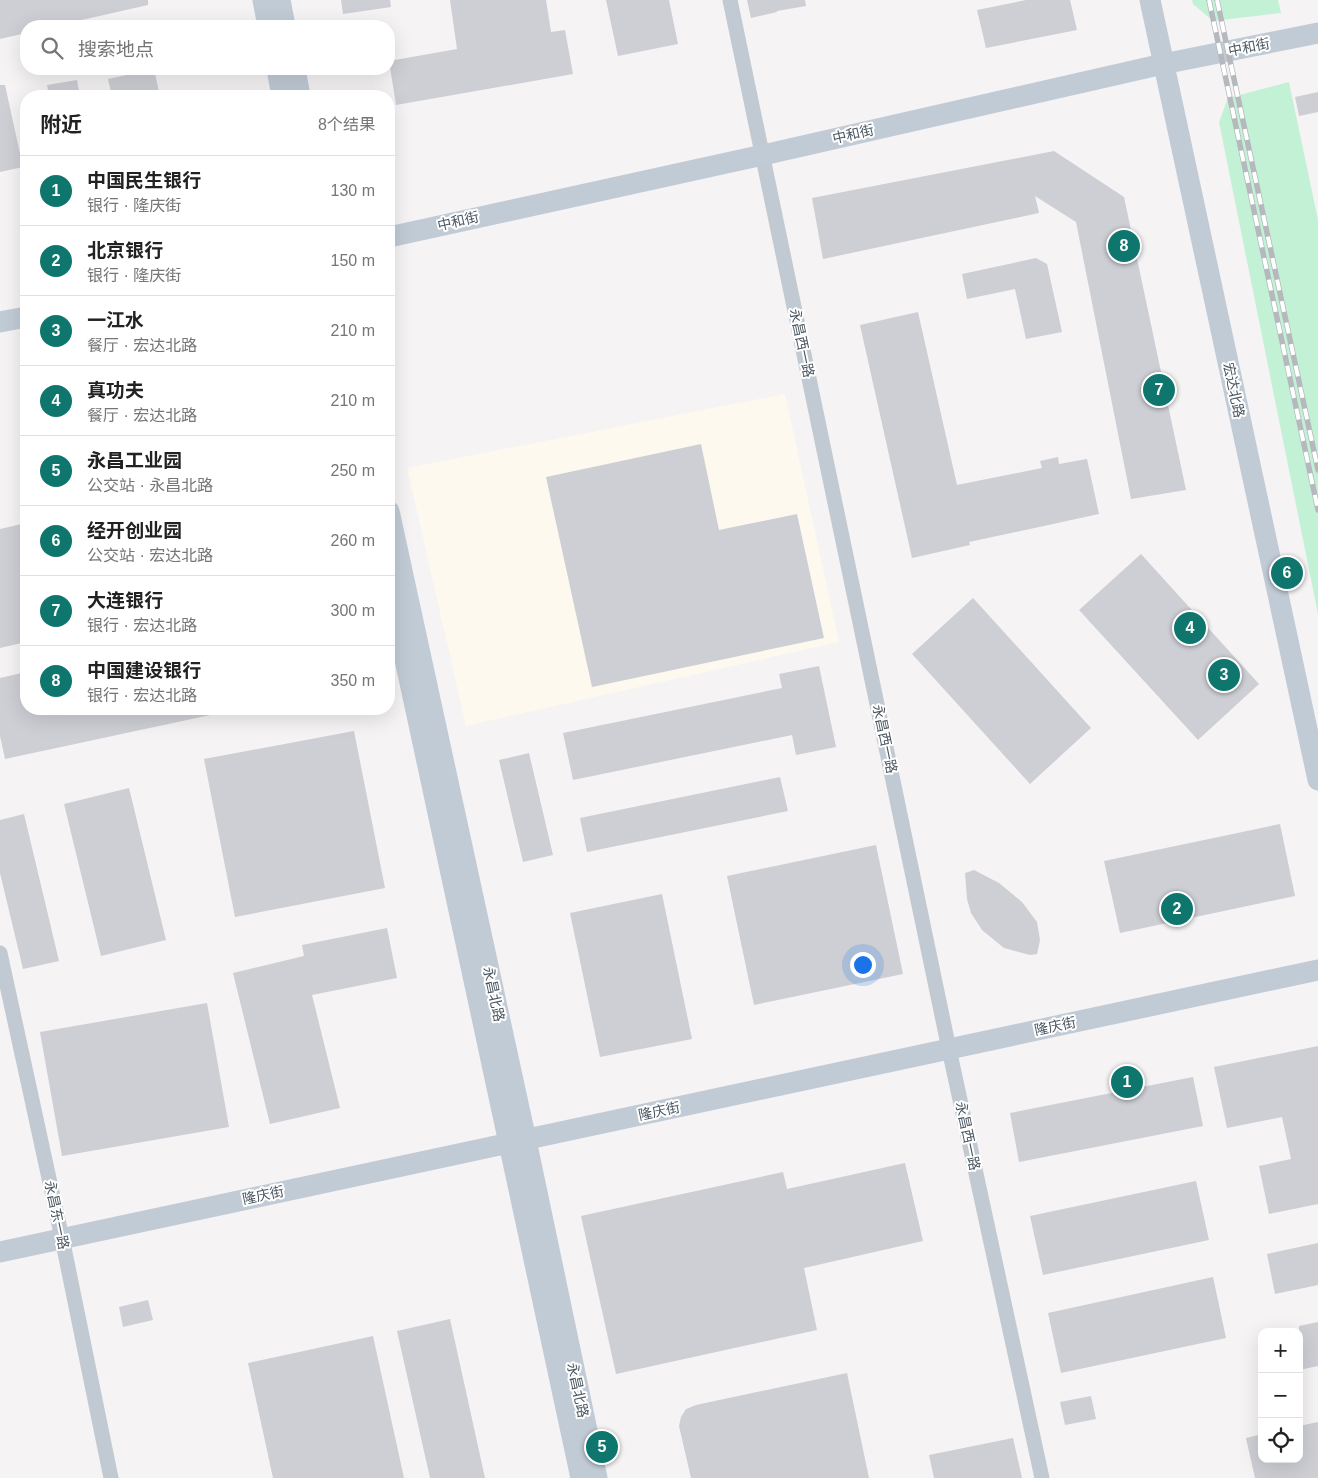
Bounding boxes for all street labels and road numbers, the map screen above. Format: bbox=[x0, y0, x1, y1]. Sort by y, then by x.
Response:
street label: 中和街 bbox=[1227, 35, 1271, 59]
street label: 中和街 bbox=[831, 121, 875, 147]
street label: 中和街 bbox=[436, 208, 480, 234]
street label: 永昌西一路 bbox=[787, 307, 817, 379]
street label: 宏达北路 bbox=[1220, 361, 1248, 419]
street label: 永昌西一路 bbox=[870, 703, 900, 775]
street label: 永昌北路 bbox=[480, 965, 508, 1023]
street label: 隆庆街 bbox=[1033, 1014, 1077, 1038]
street label: 隆庆街 bbox=[637, 1099, 681, 1123]
street label: 永昌西一路 bbox=[953, 1100, 983, 1172]
street label: 永昌东一路 bbox=[42, 1179, 72, 1251]
street label: 隆庆街 bbox=[241, 1183, 285, 1207]
street label: 永昌北路 bbox=[564, 1361, 592, 1419]

